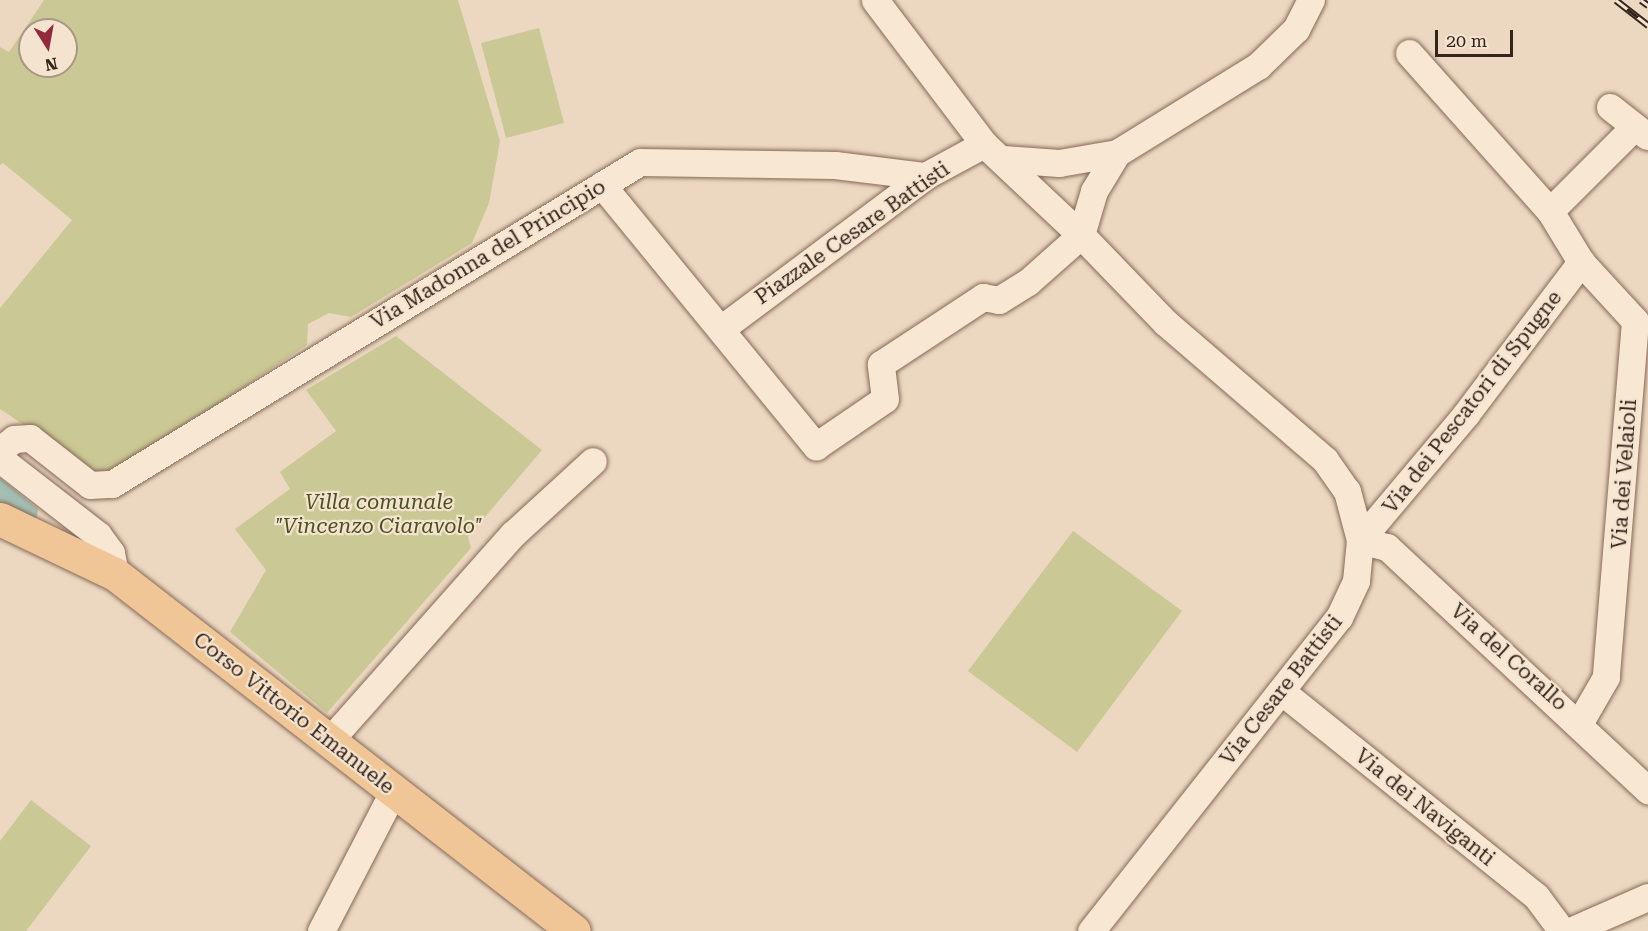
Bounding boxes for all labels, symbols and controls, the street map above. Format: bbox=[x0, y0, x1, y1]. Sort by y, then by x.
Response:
north arrow bbox=[18, 18, 78, 78]
scale bar bbox=[1438, 18, 1516, 56]
text: 20 m bbox=[1446, 30, 1487, 51]
text: N bbox=[43, 54, 59, 75]
street label: Piazzale Cesare Battisti bbox=[750, 156, 954, 310]
street label: Via Madonna del Principio bbox=[366, 174, 610, 334]
street label: Via dei Pescatori di Spugne bbox=[1377, 286, 1567, 518]
street label: Via dei Velaioli bbox=[1606, 398, 1642, 550]
park label: Villa comunale "Vincenzo Ciaravolo" bbox=[275, 489, 483, 539]
street label: Via del Corallo bbox=[1445, 598, 1573, 716]
street label: Via Cesare Battisti bbox=[1215, 610, 1347, 770]
street label: Corso Vittorio Emanuele bbox=[189, 627, 399, 799]
street label: Via dei Naviganti bbox=[1350, 743, 1500, 871]

